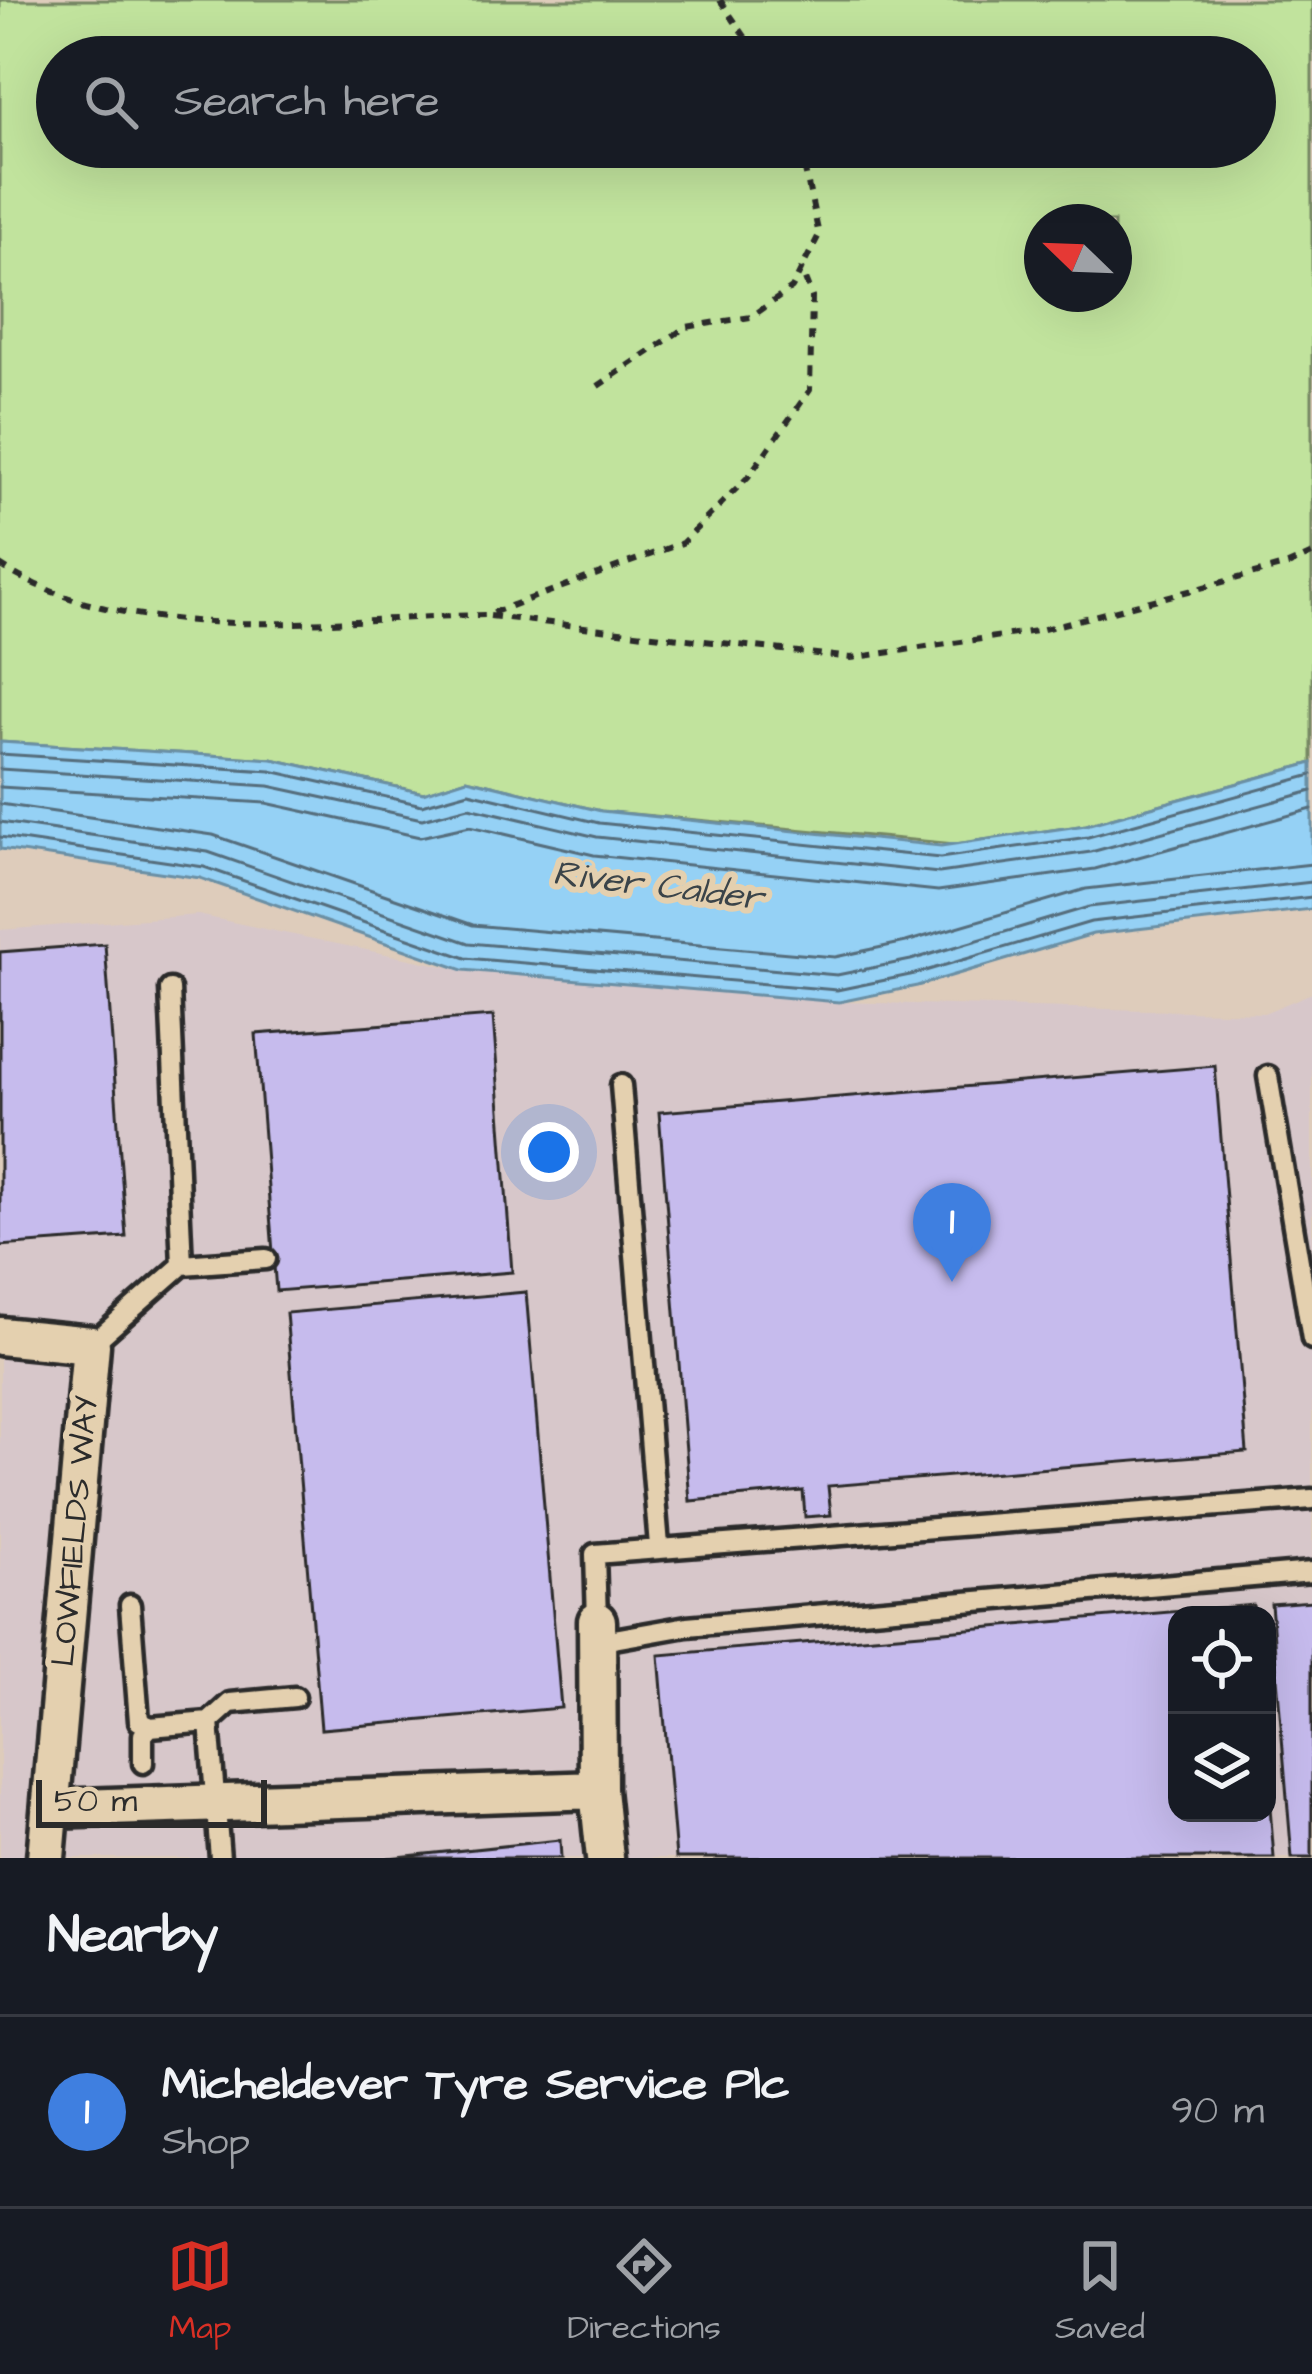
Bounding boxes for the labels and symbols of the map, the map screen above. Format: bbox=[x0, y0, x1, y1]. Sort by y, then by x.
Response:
north arrow bbox=[1024, 204, 1132, 312]
water label: River Calder bbox=[550, 848, 770, 925]
your location bbox=[519, 1122, 579, 1182]
pin: 1 bbox=[913, 1183, 991, 1282]
street label: LOWFIELDS WAY bbox=[40, 1393, 110, 1668]
scale bar bbox=[36, 1774, 267, 1827]

